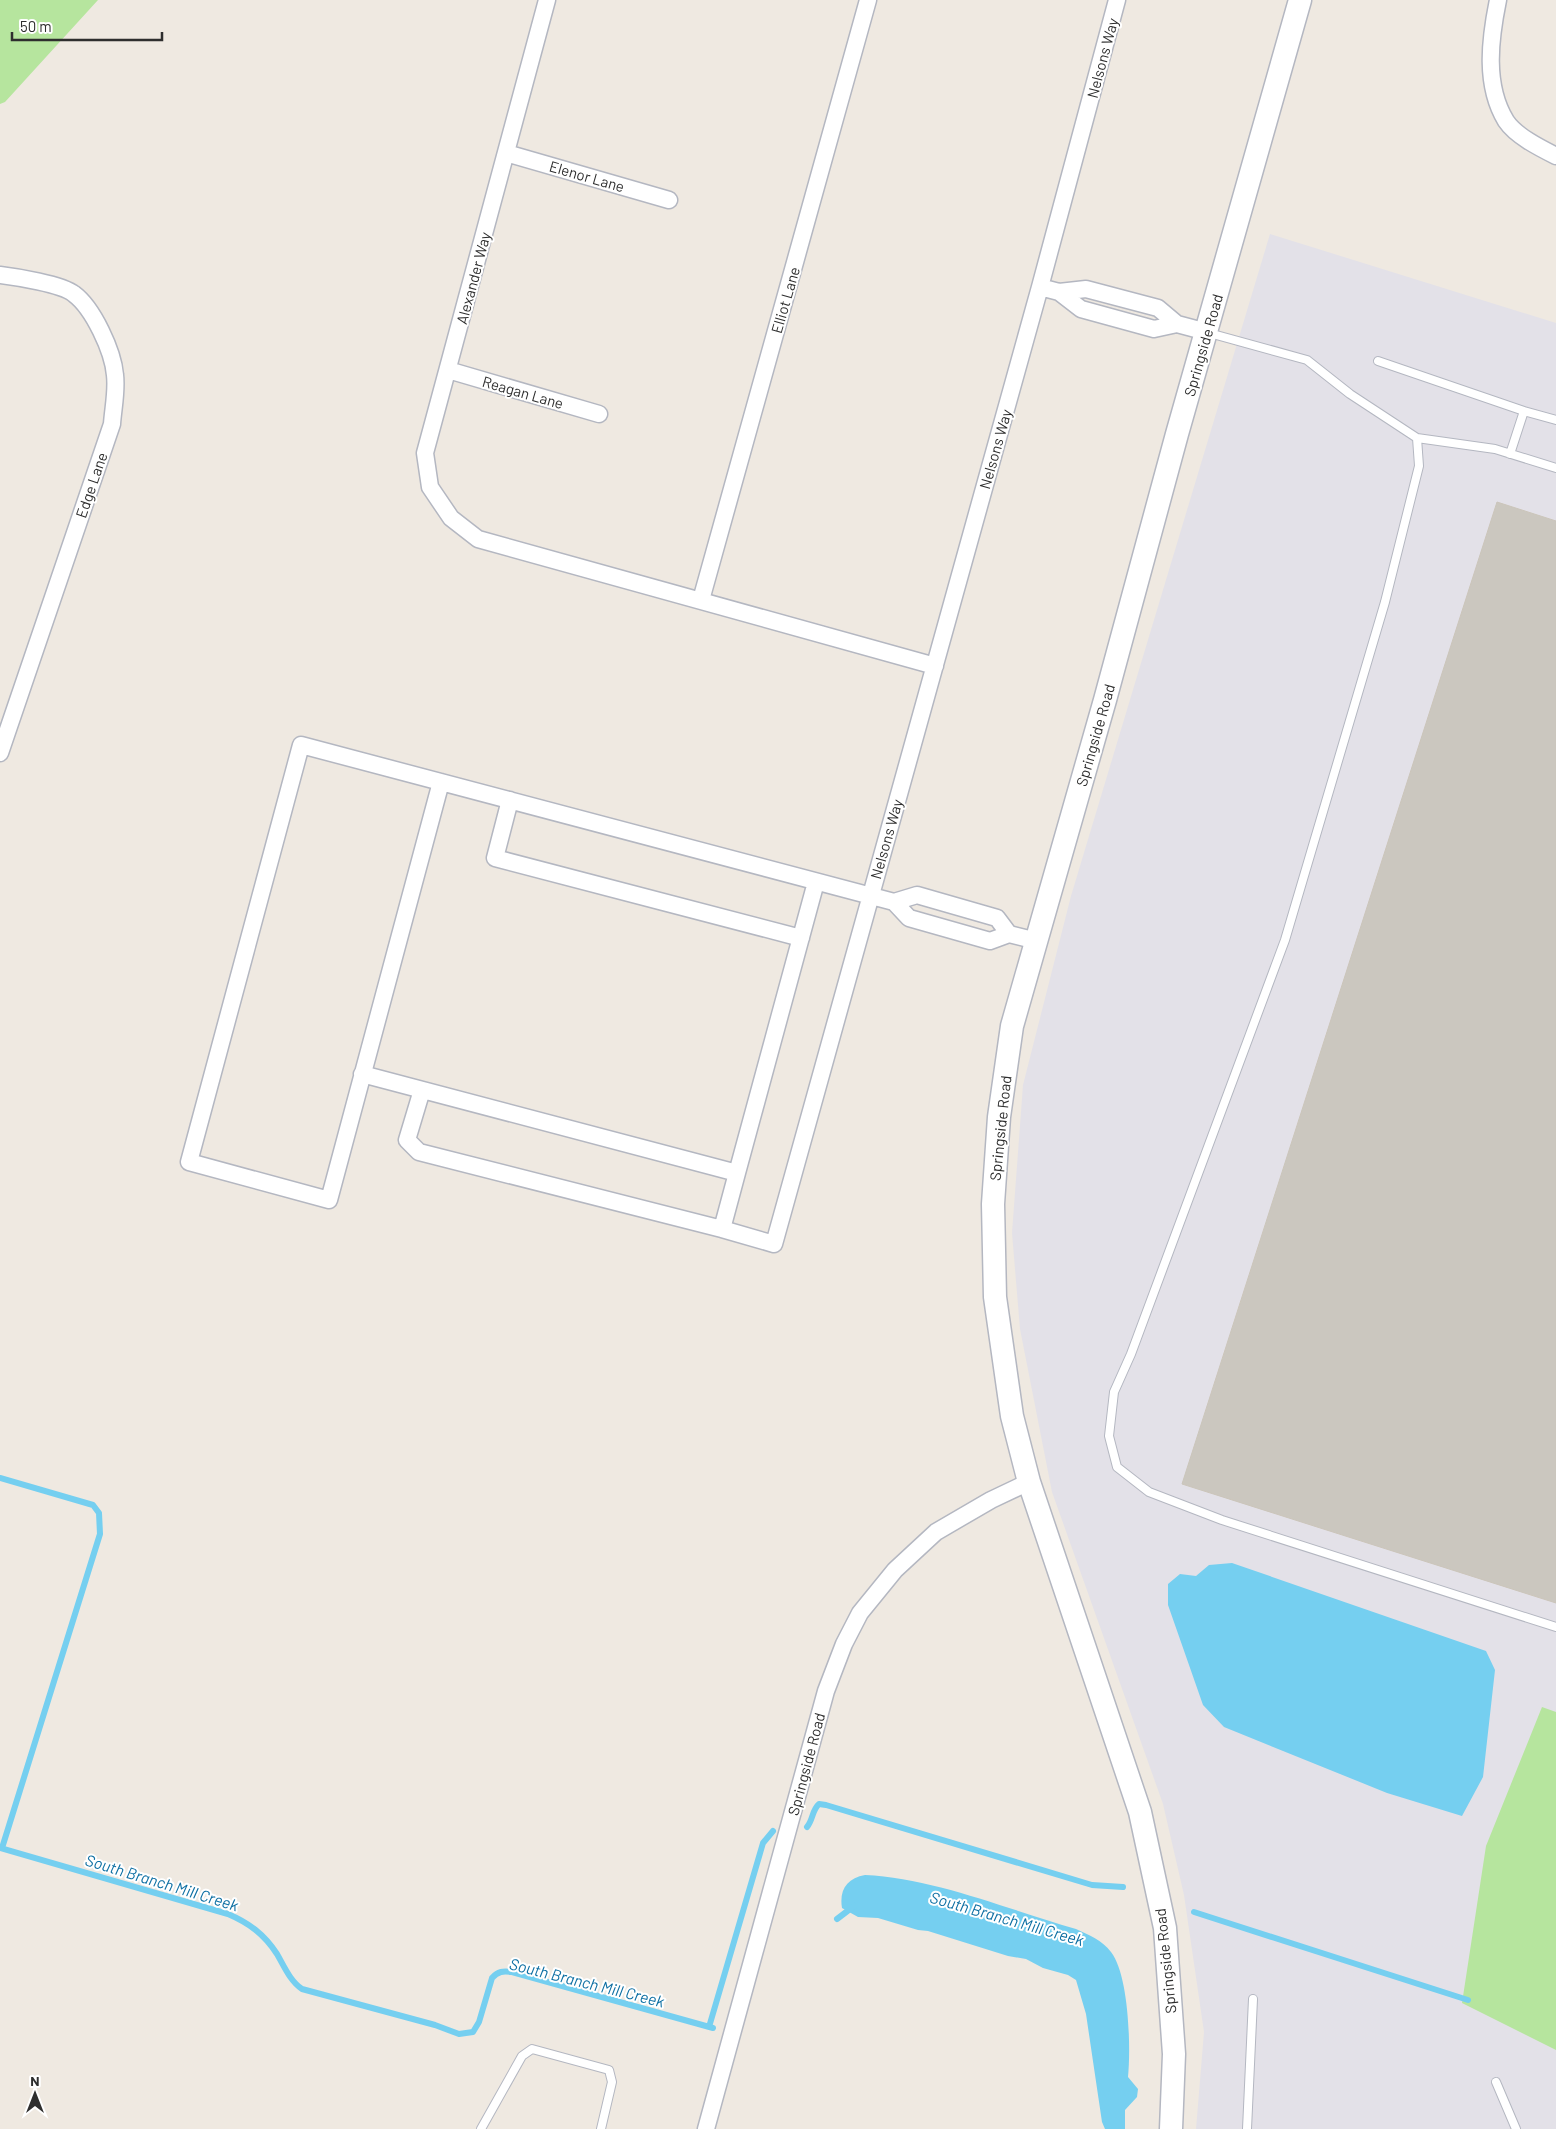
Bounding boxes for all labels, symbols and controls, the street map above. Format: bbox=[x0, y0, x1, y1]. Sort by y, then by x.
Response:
scale bar bbox=[12, 10, 162, 42]
street label: Nelsons Way bbox=[1083, 16, 1121, 100]
text: 50 m bbox=[20, 17, 52, 35]
street label: Elenor Lane bbox=[547, 157, 627, 195]
street label: Alexander Way bbox=[452, 230, 494, 326]
street label: Elliot Lane bbox=[767, 265, 803, 335]
street label: Springside Road bbox=[1180, 292, 1226, 398]
street label: Reagan Lane bbox=[480, 372, 566, 412]
street label: Nelsons Way bbox=[975, 407, 1015, 491]
street label: Edge Lane bbox=[71, 450, 111, 520]
street label: Springside Road bbox=[1072, 682, 1118, 788]
street label: Nelsons Way bbox=[866, 797, 906, 881]
street label: Springside Road bbox=[986, 1074, 1014, 1182]
street label: Springside Road bbox=[784, 1711, 828, 1817]
water label: South Branch Mill Creek bbox=[83, 1850, 241, 1914]
water label: South Branch Mill Creek bbox=[928, 1887, 1086, 1949]
street label: Springside Road bbox=[1151, 1907, 1179, 2015]
water label: South Branch Mill Creek bbox=[508, 1954, 667, 2011]
north arrow bbox=[10, 2069, 60, 2119]
text: N bbox=[30, 2072, 40, 2089]

